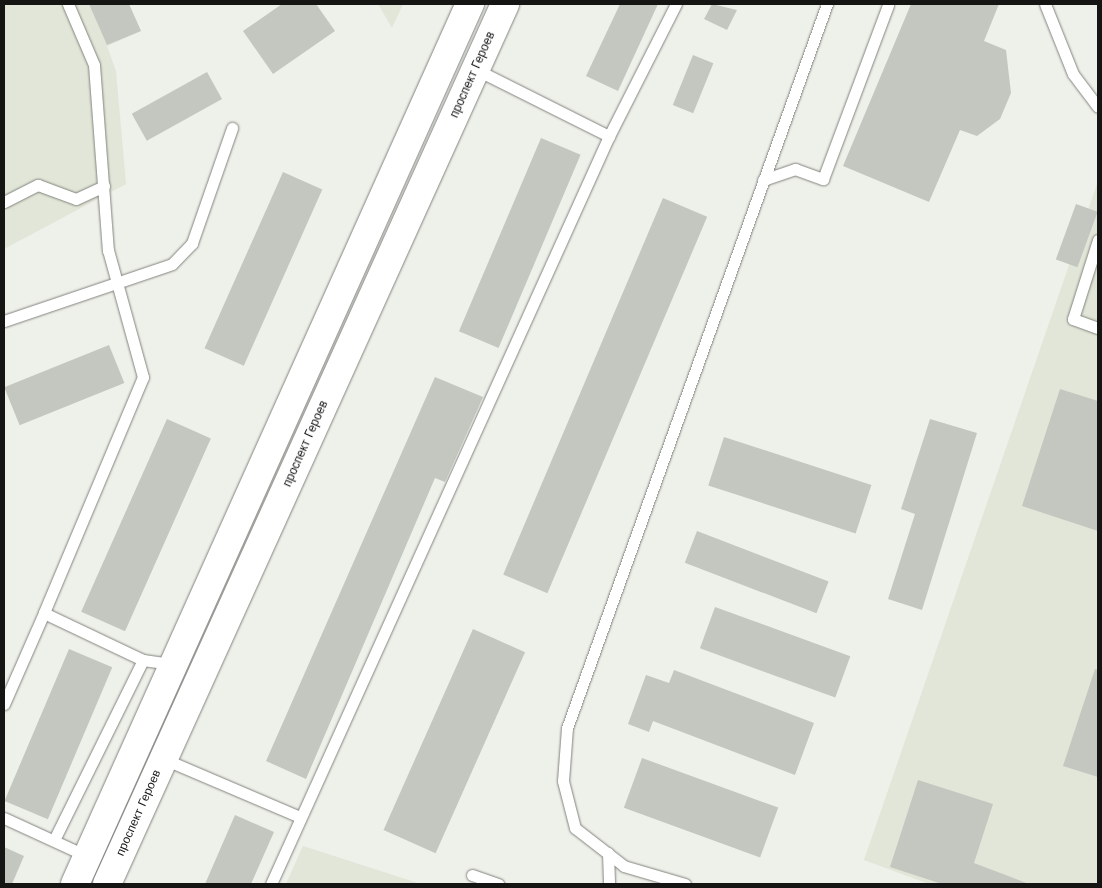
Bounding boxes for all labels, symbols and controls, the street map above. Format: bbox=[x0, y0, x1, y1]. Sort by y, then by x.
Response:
street label: проспект Героев bbox=[448, 30, 498, 120]
street label: проспект Героев bbox=[281, 399, 331, 489]
street label: проспект Героев bbox=[114, 768, 164, 858]

